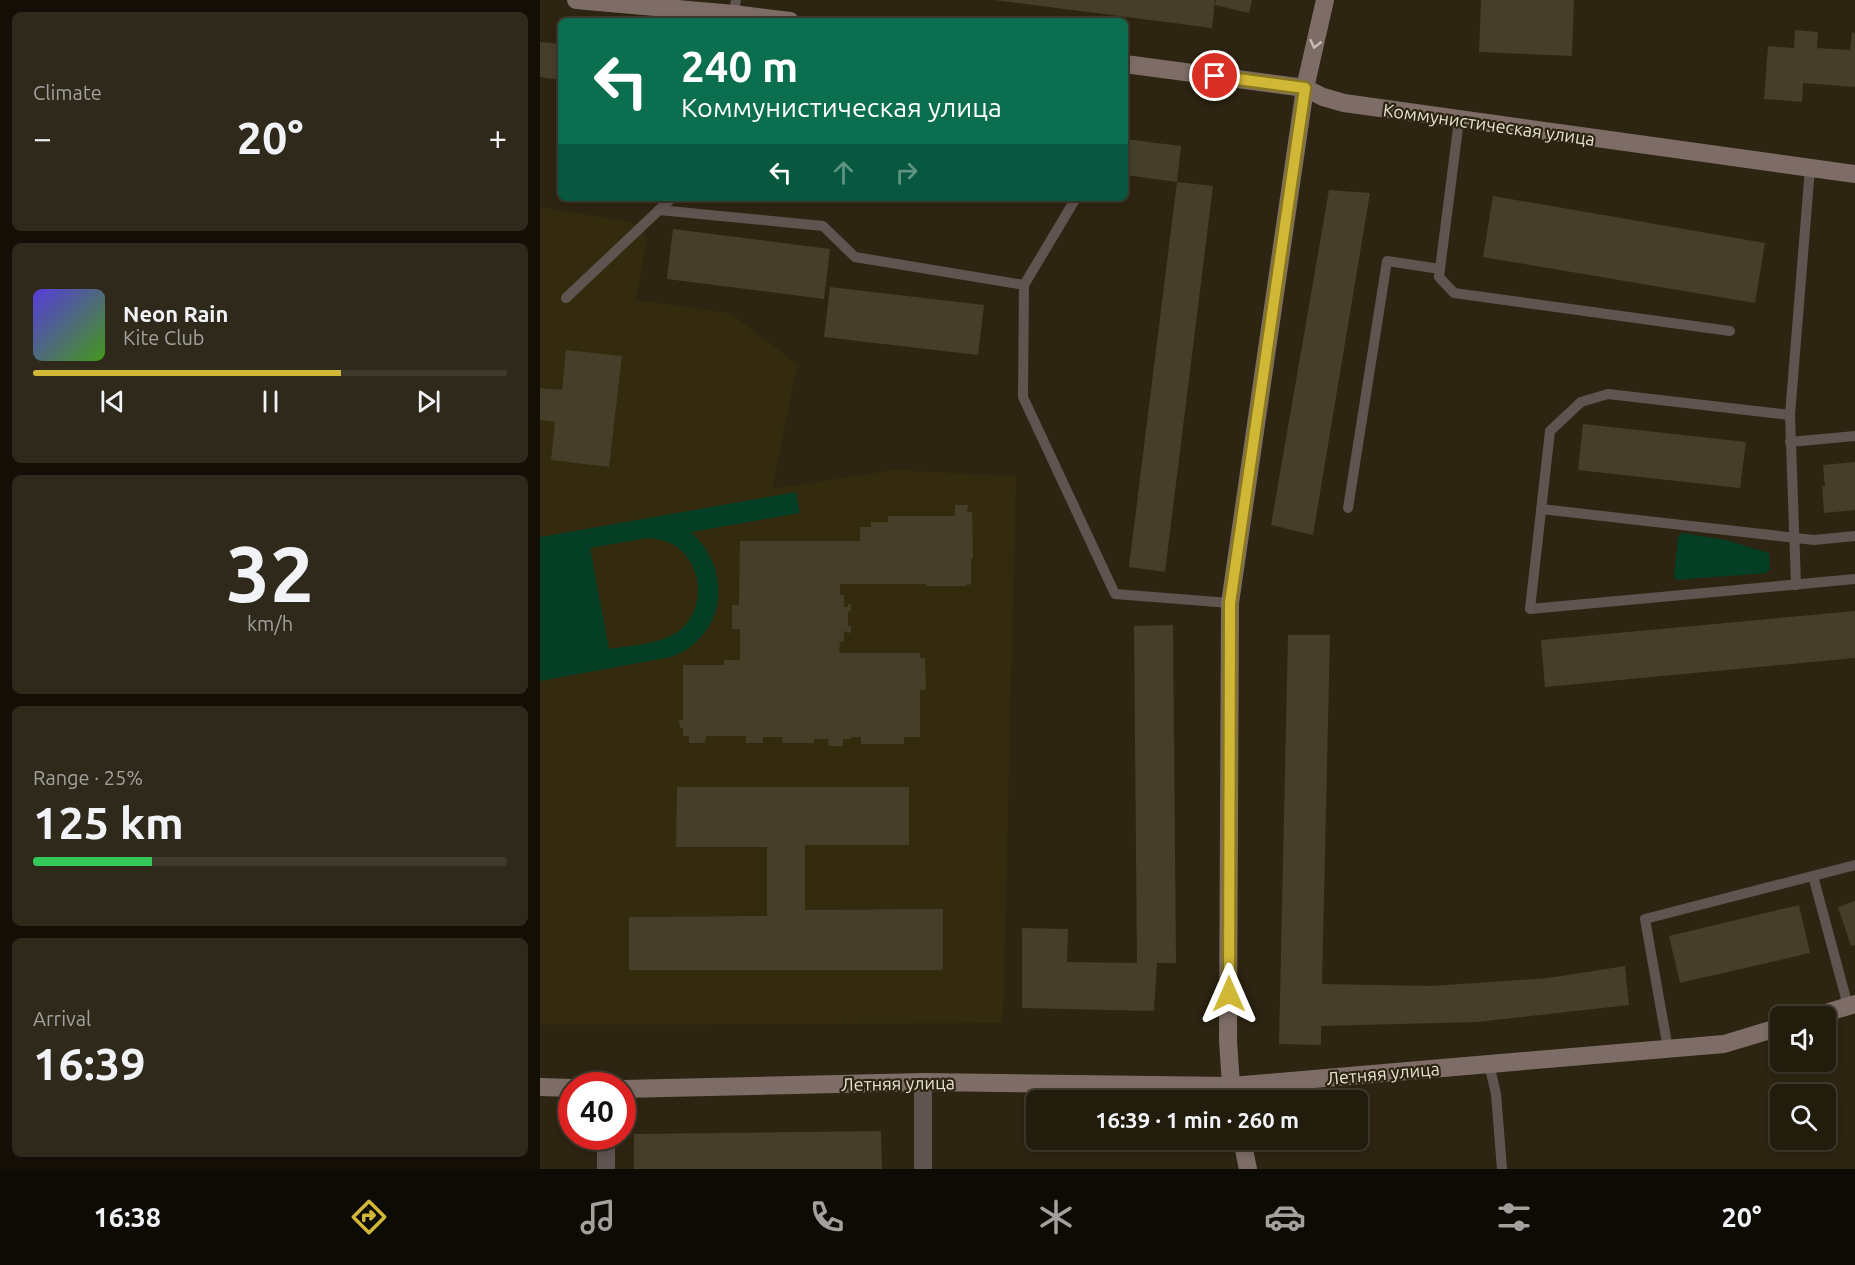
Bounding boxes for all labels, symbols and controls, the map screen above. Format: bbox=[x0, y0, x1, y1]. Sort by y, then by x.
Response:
one-way arrow bbox=[1309, 39, 1322, 49]
icon: left bbox=[582, 42, 660, 120]
text: 240 m bbox=[681, 43, 798, 90]
pin bbox=[1189, 50, 1240, 101]
icon: arrive bbox=[1198, 59, 1231, 92]
text: Climate bbox=[33, 81, 102, 104]
text: Коммунистическая улица bbox=[681, 92, 1002, 122]
street label: Коммунистическая улица bbox=[1382, 99, 1596, 149]
text: 20° bbox=[237, 112, 303, 163]
text: − bbox=[33, 119, 52, 156]
text: + bbox=[488, 119, 507, 156]
icon: left bbox=[764, 156, 797, 189]
icon: ahead bbox=[827, 156, 860, 189]
icon: right bbox=[890, 156, 923, 189]
text: Neon Rain bbox=[123, 301, 228, 326]
text: Kite Club bbox=[123, 326, 205, 349]
icon: previous bbox=[96, 385, 129, 418]
icon: pause bbox=[254, 385, 287, 418]
icon: next bbox=[412, 385, 445, 418]
text: 32 bbox=[226, 529, 314, 617]
text: km/h bbox=[247, 612, 293, 635]
text: Range · 25% bbox=[33, 766, 143, 789]
text: 125 km bbox=[33, 797, 184, 848]
position arrow bbox=[1197, 962, 1261, 1026]
map controls bbox=[1770, 1006, 1836, 1150]
button: sound bbox=[1770, 1006, 1836, 1072]
text: Arrival bbox=[33, 1007, 91, 1030]
text: 16:39 bbox=[33, 1038, 146, 1089]
street label: Летняя улица bbox=[1326, 1058, 1440, 1088]
speed limit sign: 40 bbox=[558, 1072, 636, 1150]
street label: Летняя улица bbox=[841, 1072, 955, 1094]
button: search bbox=[1770, 1084, 1836, 1150]
text: 16:39 · 1 min · 260 m bbox=[1095, 1107, 1299, 1132]
icon: directions bbox=[348, 1196, 390, 1238]
icon: music bbox=[577, 1196, 619, 1238]
icon: phone bbox=[806, 1196, 848, 1238]
icon: climate bbox=[1035, 1196, 1077, 1238]
icon: car bbox=[1264, 1196, 1306, 1238]
icon: filters bbox=[1493, 1196, 1535, 1238]
text: 16:38 bbox=[93, 1202, 161, 1232]
text: 20° bbox=[1721, 1202, 1761, 1232]

